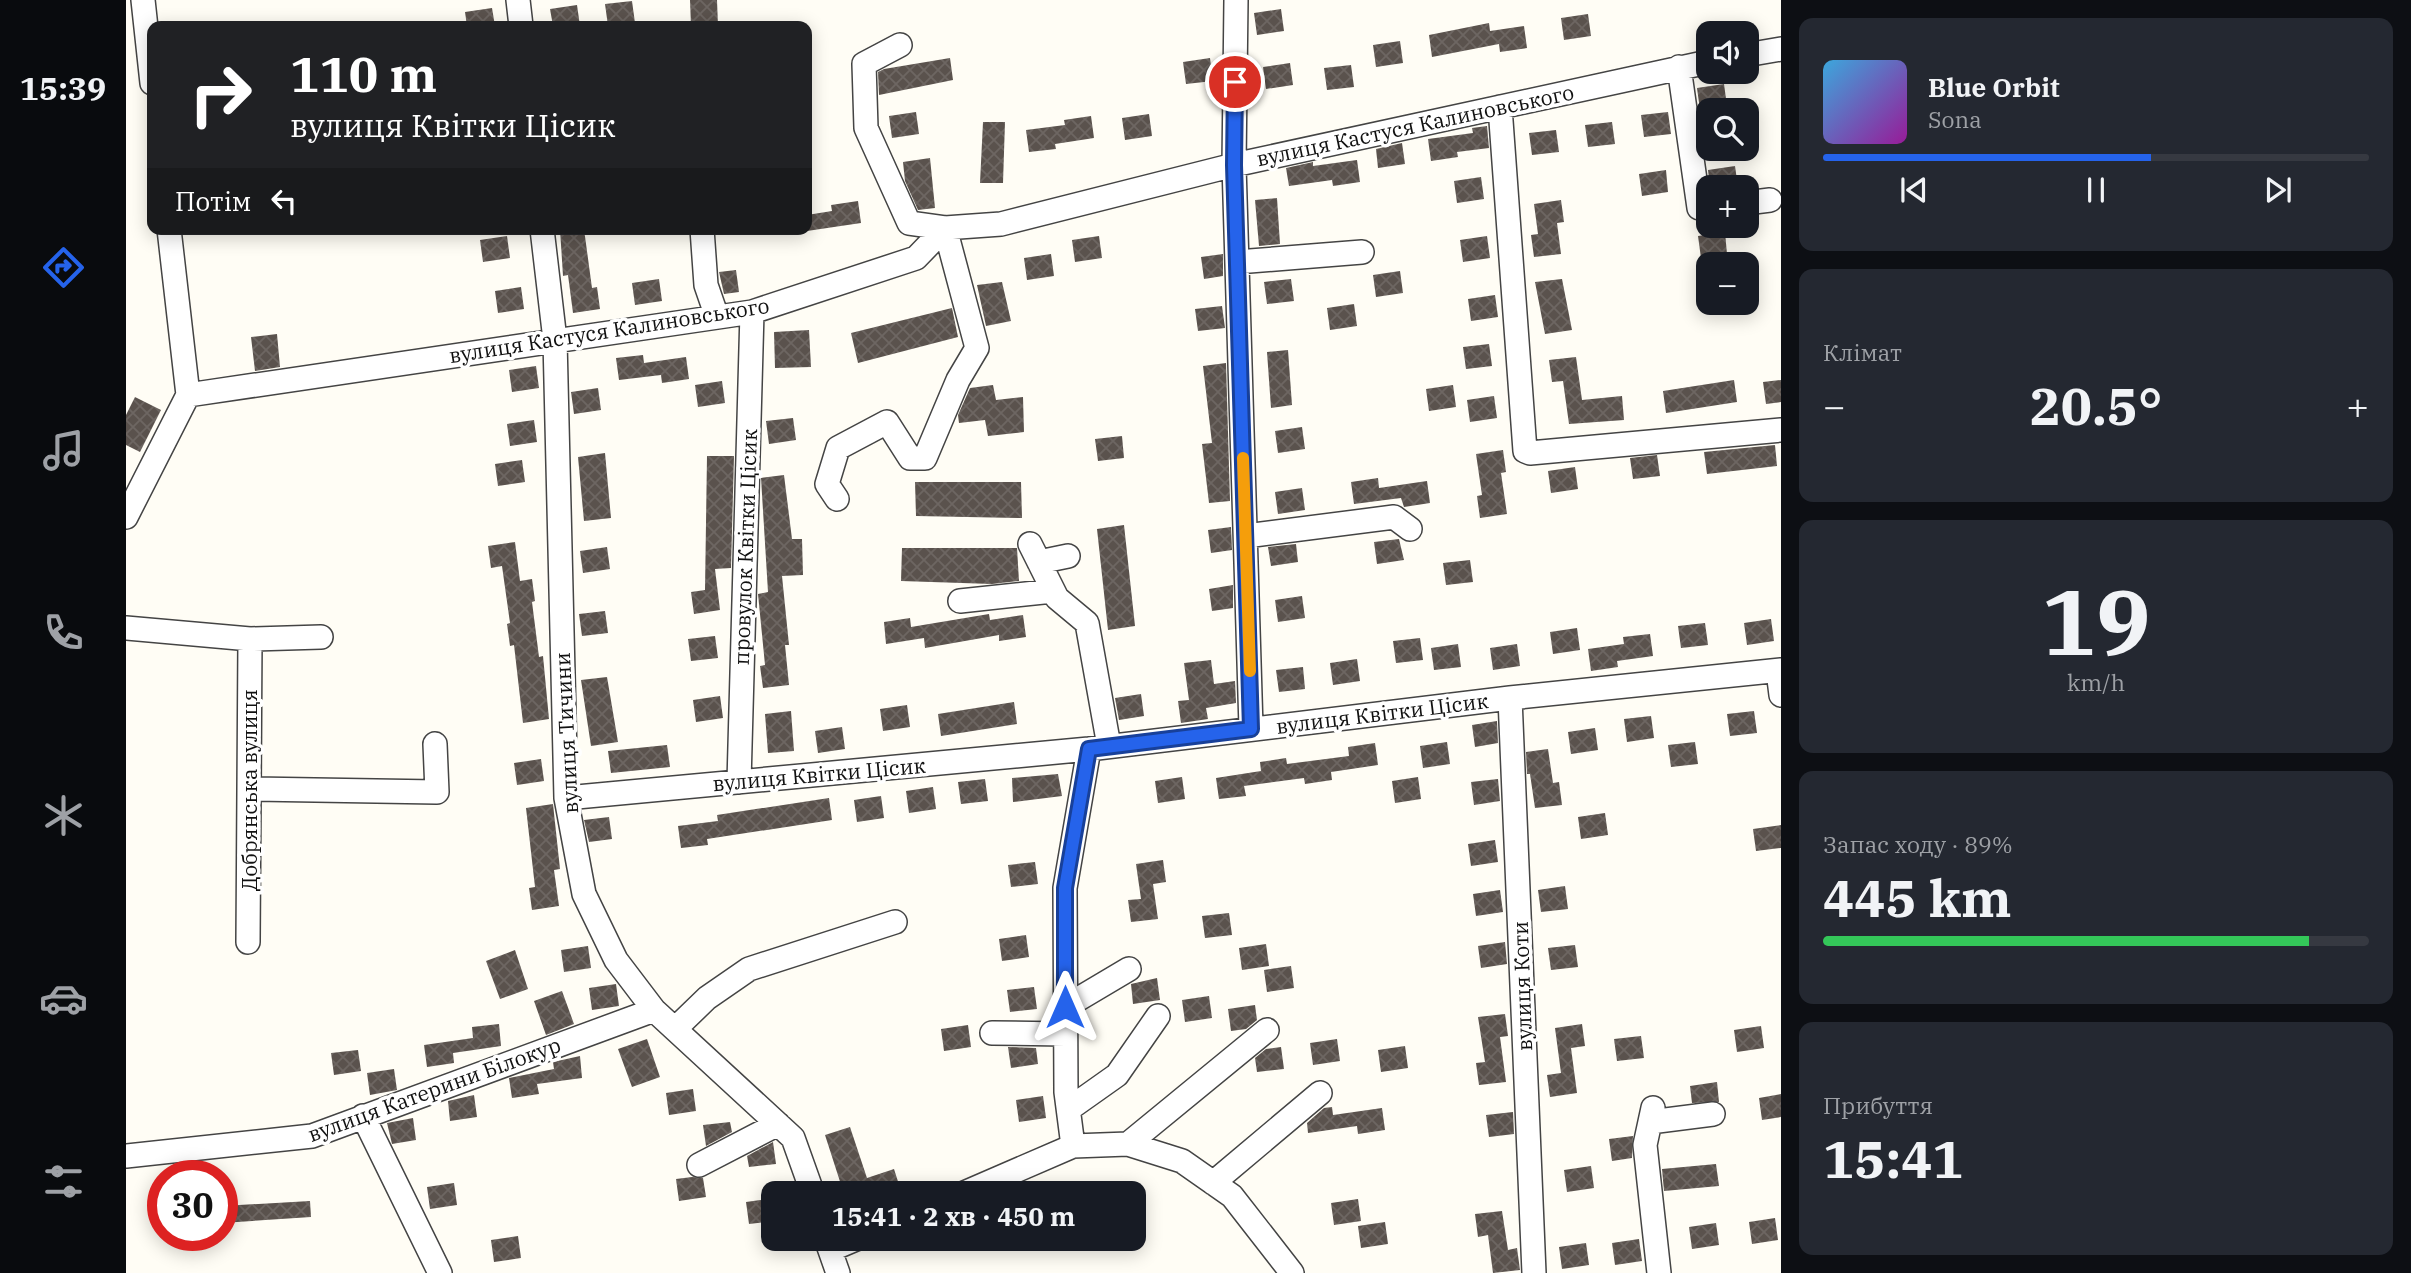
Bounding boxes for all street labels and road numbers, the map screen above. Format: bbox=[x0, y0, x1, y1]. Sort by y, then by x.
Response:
street label: вулиця Кастуся Калиновського bbox=[1254, 78, 1576, 172]
street label: вулиця Кастуся Калиновського bbox=[447, 291, 771, 369]
street label: провулок Квітки Цісик bbox=[727, 428, 763, 666]
street label: вулиця Тичини bbox=[548, 652, 584, 814]
street label: вулиця Квітки Цісик bbox=[1274, 686, 1490, 740]
street label: Добрянська вулиця bbox=[235, 689, 263, 891]
street label: вулиця Квітки Цісик bbox=[711, 751, 927, 797]
street label: вулиця Коти bbox=[1506, 921, 1538, 1051]
street label: вулиця Катерини Білокур bbox=[304, 1030, 564, 1148]

